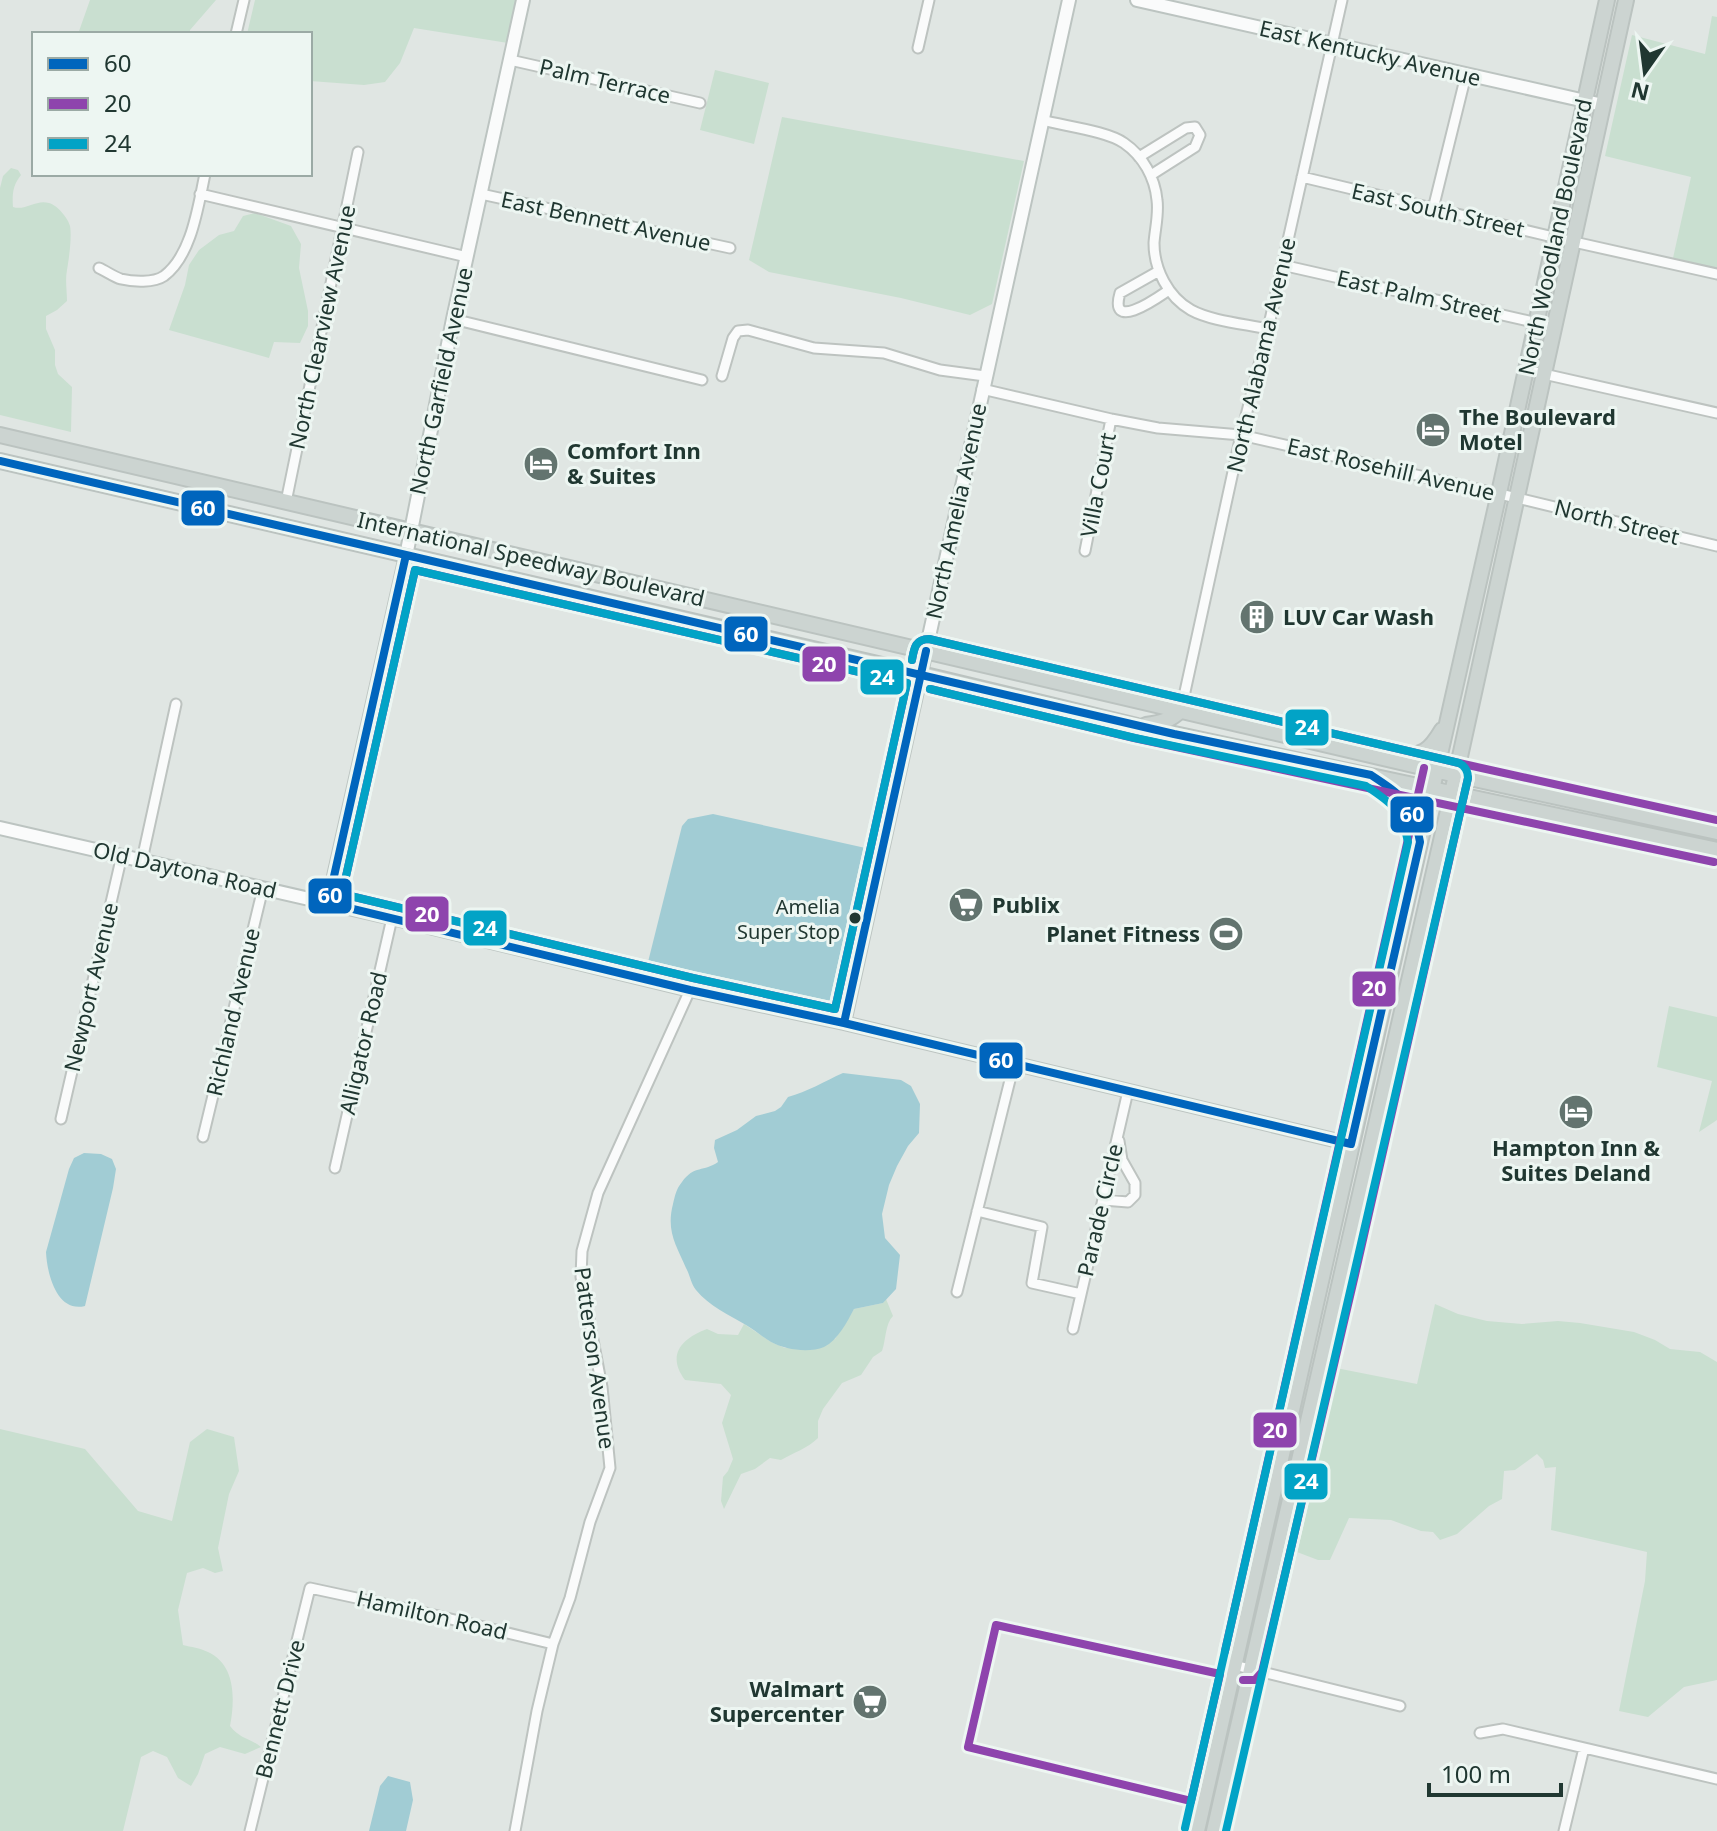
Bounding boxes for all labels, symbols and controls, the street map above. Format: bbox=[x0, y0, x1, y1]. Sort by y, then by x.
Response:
street label: East Kentucky Avenue bbox=[1257, 12, 1484, 92]
legend bbox=[32, 32, 312, 176]
north arrow bbox=[1605, 32, 1685, 112]
text: 60 bbox=[104, 46, 131, 79]
street label: Palm Terrace bbox=[537, 50, 674, 110]
text: N bbox=[1628, 76, 1652, 109]
text: 20 bbox=[104, 86, 131, 119]
street label: North Woodland Boulevard bbox=[1510, 96, 1598, 378]
text: 24 bbox=[104, 126, 132, 159]
street label: East South Street bbox=[1349, 175, 1528, 243]
street label: East Bennett Avenue bbox=[498, 183, 714, 257]
street label: North Clearview Avenue bbox=[280, 202, 362, 452]
street label: North Alabama Avenue bbox=[1218, 234, 1302, 475]
street label: East Palm Street bbox=[1334, 262, 1504, 329]
street label: North Garfield Avenue bbox=[401, 264, 479, 497]
street label: North Amelia Avenue bbox=[917, 400, 993, 622]
place label: The Boulevard Motel bbox=[1459, 401, 1616, 456]
hotel icon: The Boulevard Motel bbox=[1414, 411, 1452, 449]
street label: Villa Court bbox=[1072, 430, 1122, 540]
street label: East Rosehill Avenue bbox=[1284, 430, 1498, 507]
place label: Comfort Inn & Suites bbox=[567, 435, 701, 490]
hotel icon: Comfort Inn & Suites bbox=[522, 445, 560, 483]
line badge: 60 bbox=[180, 489, 226, 527]
street label: North Street bbox=[1552, 491, 1683, 551]
text: 60 bbox=[190, 492, 216, 522]
street label: International Speedway Boulevard bbox=[355, 503, 708, 613]
building icon: LUV Car Wash bbox=[1238, 598, 1276, 636]
place label: LUV Car Wash bbox=[1283, 601, 1434, 631]
line badge: 60 bbox=[723, 615, 769, 653]
text: 60 bbox=[733, 618, 759, 648]
line badge: 20 bbox=[801, 645, 847, 683]
text: 20 bbox=[811, 648, 837, 678]
line badge: 24 bbox=[859, 658, 905, 696]
text: 24 bbox=[869, 661, 895, 691]
line badge: 24 bbox=[1284, 708, 1330, 747]
text: 24 bbox=[1294, 711, 1320, 741]
line badge: 60 bbox=[1389, 795, 1435, 834]
text: 60 bbox=[1399, 798, 1425, 828]
street label: Old Daytona Road bbox=[90, 833, 280, 905]
line badge: 60 bbox=[307, 877, 353, 915]
text: 60 bbox=[317, 879, 343, 909]
supermarket icon: Publix bbox=[947, 886, 985, 924]
place label: Publix bbox=[992, 889, 1060, 919]
place label: Amelia Super Stop bbox=[737, 893, 840, 945]
line badge: 20 bbox=[404, 895, 450, 933]
text: 20 bbox=[414, 898, 440, 928]
street label: Newport Avenue bbox=[56, 899, 124, 1074]
line badge: 24 bbox=[462, 909, 508, 947]
marker: Amelia Super Stop bbox=[847, 910, 863, 926]
text: 24 bbox=[472, 912, 498, 942]
sports icon: Planet Fitness bbox=[1207, 915, 1245, 953]
place label: Planet Fitness bbox=[1046, 918, 1200, 948]
street label: Richland Avenue bbox=[198, 925, 266, 1099]
street label: Alligator Road bbox=[331, 968, 393, 1117]
line badge: 20 bbox=[1351, 970, 1397, 1008]
text: 20 bbox=[1361, 972, 1387, 1002]
line badge: 60 bbox=[978, 1041, 1024, 1080]
text: 60 bbox=[988, 1044, 1014, 1074]
hotel icon: Hampton Inn & Suites Deland bbox=[1557, 1093, 1595, 1131]
place label: Hampton Inn & Suites Deland bbox=[1492, 1132, 1661, 1187]
street label: Parade Circle bbox=[1069, 1141, 1129, 1279]
street label: Patterson Avenue bbox=[568, 1265, 624, 1451]
line badge: 20 bbox=[1252, 1411, 1298, 1449]
text: 20 bbox=[1262, 1414, 1288, 1444]
line badge: 24 bbox=[1283, 1462, 1329, 1501]
text: 24 bbox=[1293, 1465, 1319, 1495]
street label: Hamilton Road bbox=[354, 1582, 511, 1646]
street label: Bennett Drive bbox=[247, 1636, 311, 1781]
place label: Walmart Supercenter bbox=[710, 1673, 844, 1728]
supermarket icon: Walmart Supercenter bbox=[851, 1683, 889, 1721]
scale bar bbox=[1429, 1747, 1561, 1797]
text: 100 m bbox=[1441, 1757, 1511, 1790]

